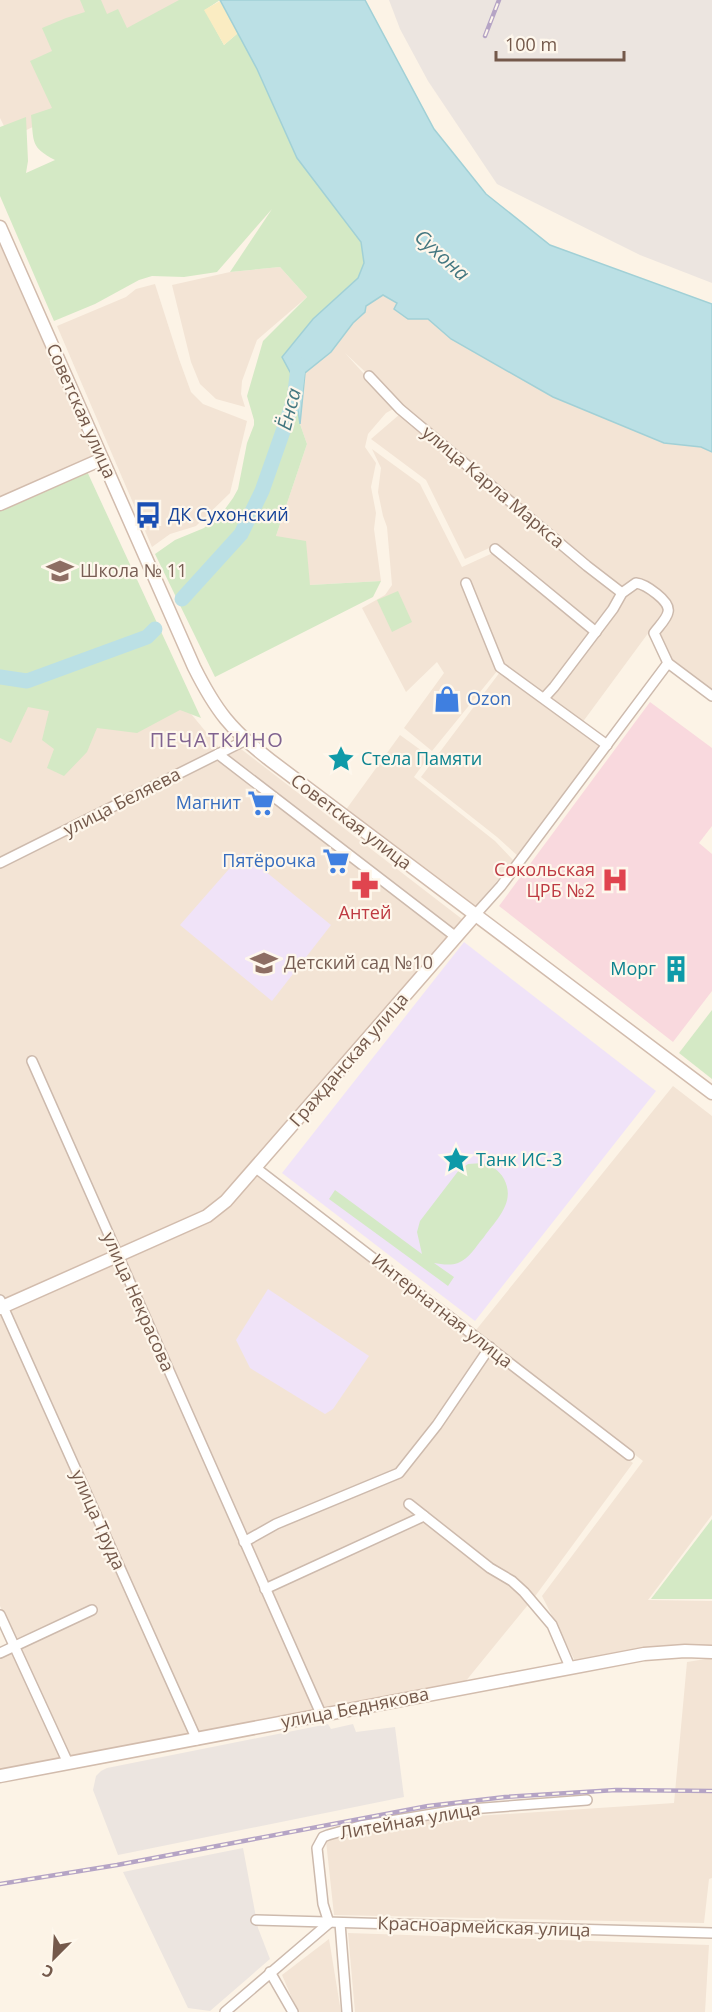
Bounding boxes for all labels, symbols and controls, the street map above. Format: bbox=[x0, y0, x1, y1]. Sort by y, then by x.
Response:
scale bar bbox=[496, 24, 624, 62]
text: 100 m bbox=[505, 32, 557, 56]
water label: Сухона bbox=[409, 223, 476, 286]
street label: Советская улица bbox=[41, 339, 123, 482]
water label: Ёнса bbox=[270, 385, 307, 433]
street label: улица Карла Маркса bbox=[417, 420, 570, 553]
bus stop icon: ДК Сухонский bbox=[133, 500, 163, 530]
place label: ДК Сухонский bbox=[168, 502, 289, 526]
school or university icon: Школа № 11 bbox=[45, 556, 75, 586]
place label: Школа № 11 bbox=[80, 558, 187, 582]
shop icon: Ozon bbox=[432, 684, 462, 714]
place label: Ozon bbox=[467, 686, 511, 710]
district label: ПЕЧАТКИНО bbox=[150, 726, 284, 753]
place icon: Стела Памяти bbox=[326, 744, 356, 774]
place label: Стела Памяти bbox=[361, 746, 482, 770]
street label: улица Беляева bbox=[59, 761, 184, 841]
street label: Советская улица bbox=[286, 768, 417, 875]
supermarket icon: Магнит bbox=[246, 788, 276, 818]
place label: Магнит bbox=[176, 790, 242, 814]
supermarket icon: Пятёрочка bbox=[321, 846, 351, 876]
place label: Пятёрочка bbox=[222, 848, 316, 872]
place label: Сокольская ЦРБ №2 bbox=[494, 857, 595, 902]
hospital icon: Сокольская ЦРБ №2 bbox=[600, 865, 630, 895]
pharmacy icon: Антей bbox=[350, 870, 380, 900]
place label: Антей bbox=[339, 900, 391, 924]
school or university icon: Детский сад №10 bbox=[249, 948, 279, 978]
place label: Детский сад №10 bbox=[284, 950, 433, 974]
building icon: Морг bbox=[661, 954, 691, 984]
place label: Морг bbox=[610, 956, 656, 980]
street label: Гражданская улица bbox=[283, 987, 413, 1131]
place icon: Танк ИС-3 bbox=[441, 1145, 471, 1175]
place label: Танк ИС-3 bbox=[476, 1147, 562, 1171]
street label: улица Некрасова bbox=[97, 1228, 180, 1375]
street label: Интернатная улица bbox=[367, 1248, 518, 1373]
street label: улица Труда bbox=[66, 1466, 132, 1573]
street label: улица Беднякова bbox=[279, 1681, 431, 1733]
street label: Литейная улица bbox=[338, 1796, 482, 1844]
street label: Красноармейская улица bbox=[377, 1910, 591, 1942]
north arrow bbox=[24, 1928, 84, 1988]
text: С bbox=[39, 1960, 57, 1984]

